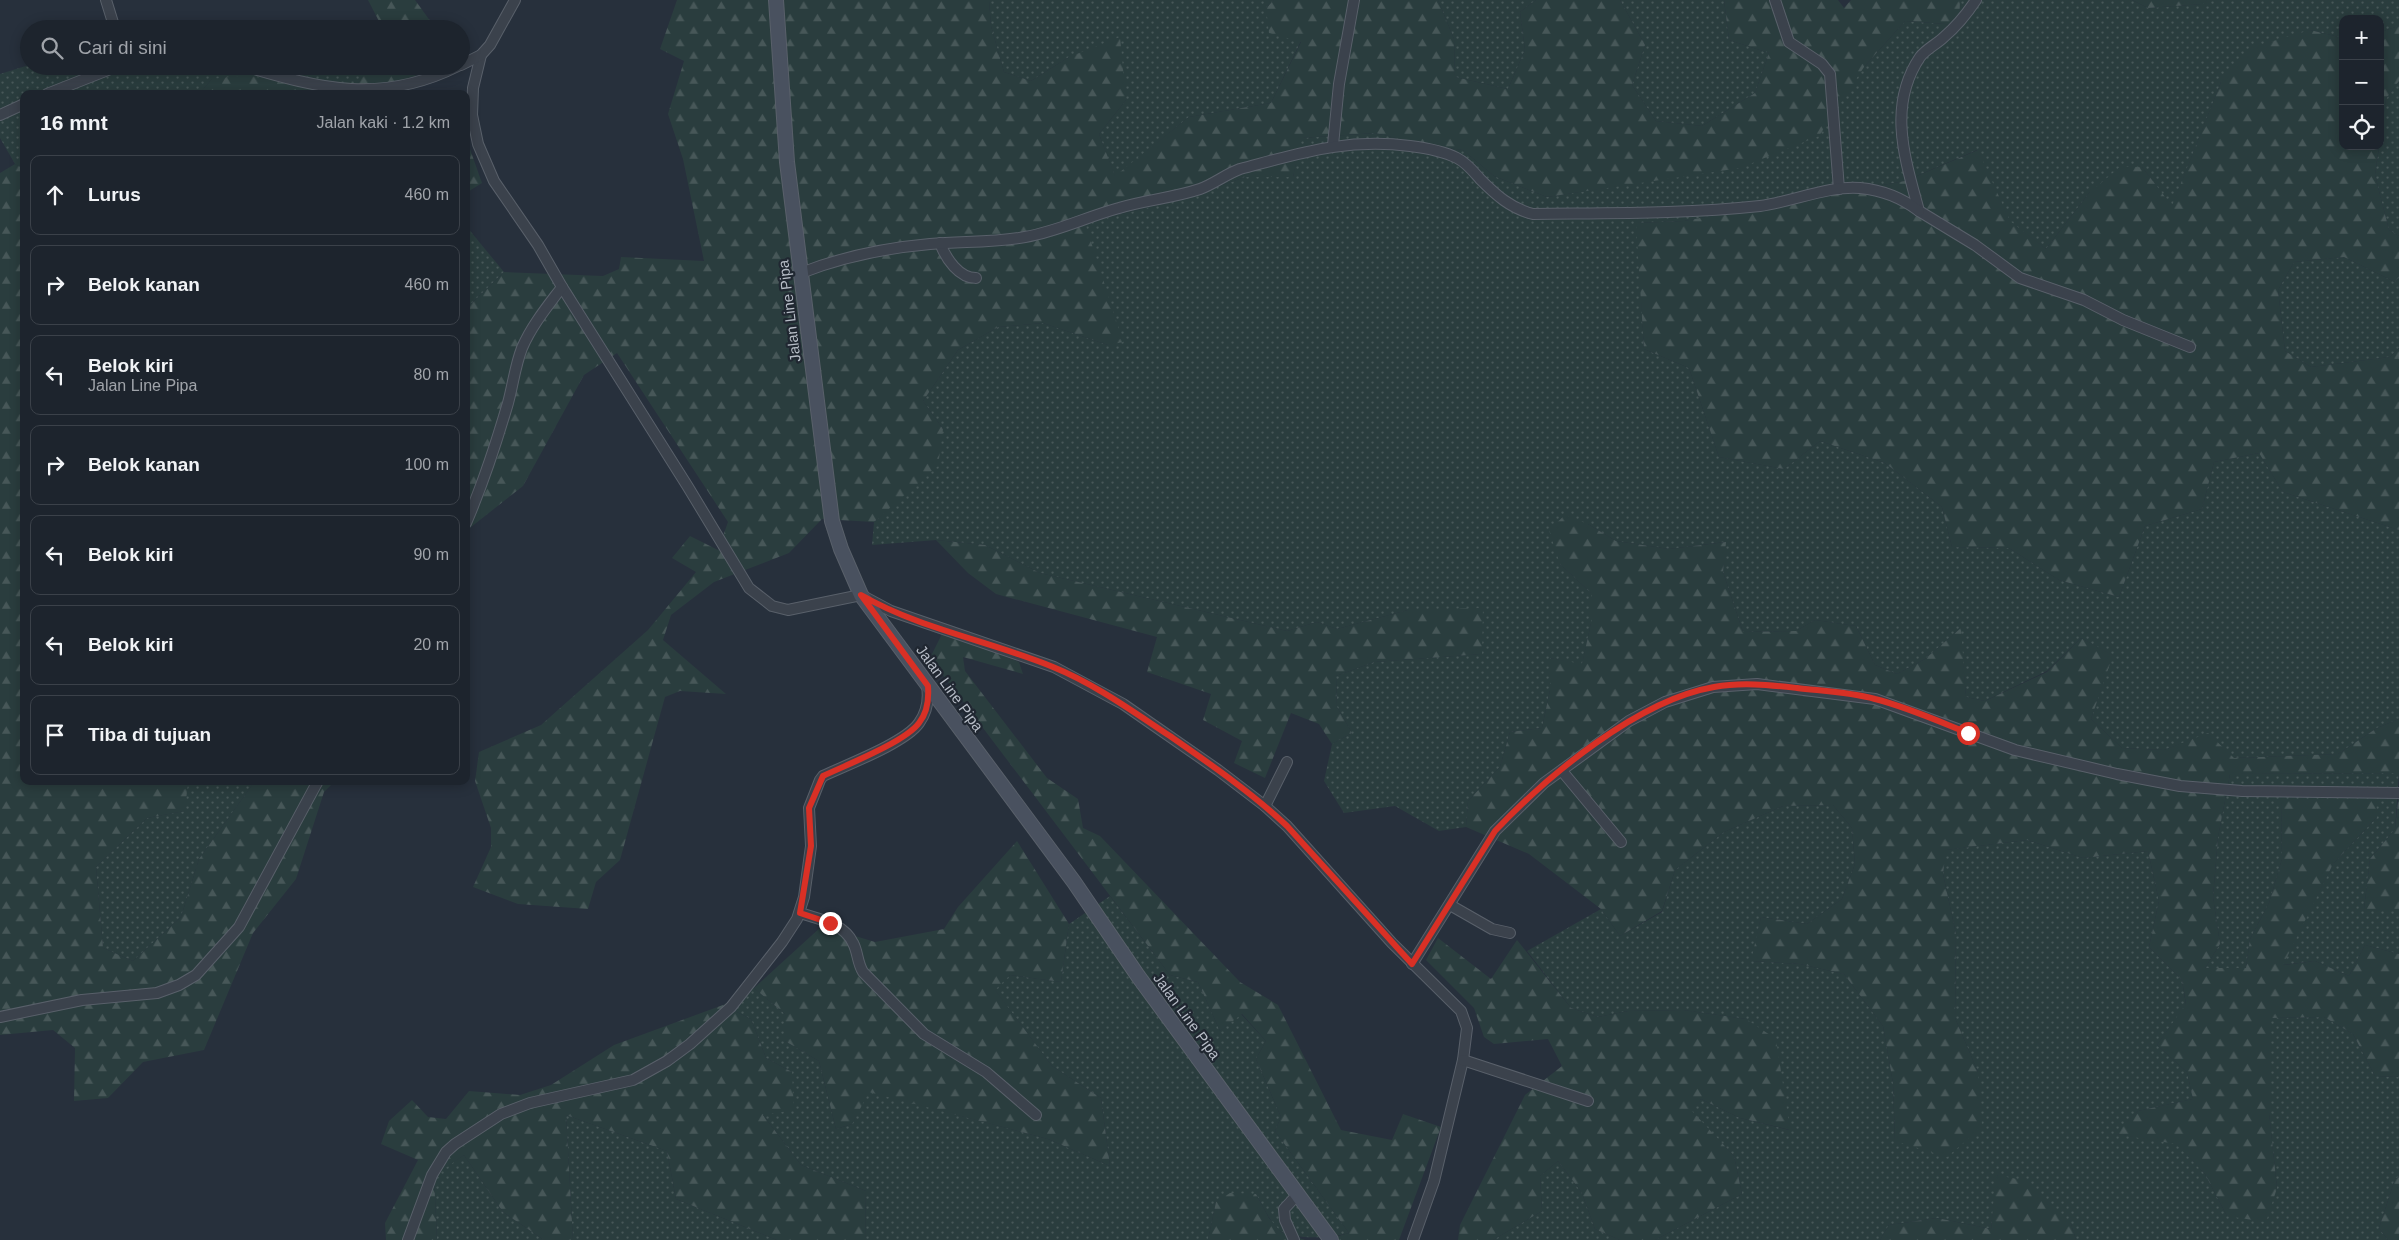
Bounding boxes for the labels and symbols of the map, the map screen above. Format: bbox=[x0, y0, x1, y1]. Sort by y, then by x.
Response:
street label: Jalan Line Pipa bbox=[774, 258, 804, 363]
street label: Jalan Line Pipa bbox=[913, 642, 987, 735]
route start bbox=[1957, 722, 1980, 745]
route end bbox=[819, 912, 842, 935]
street label: Jalan Line Pipa bbox=[1150, 970, 1224, 1063]

